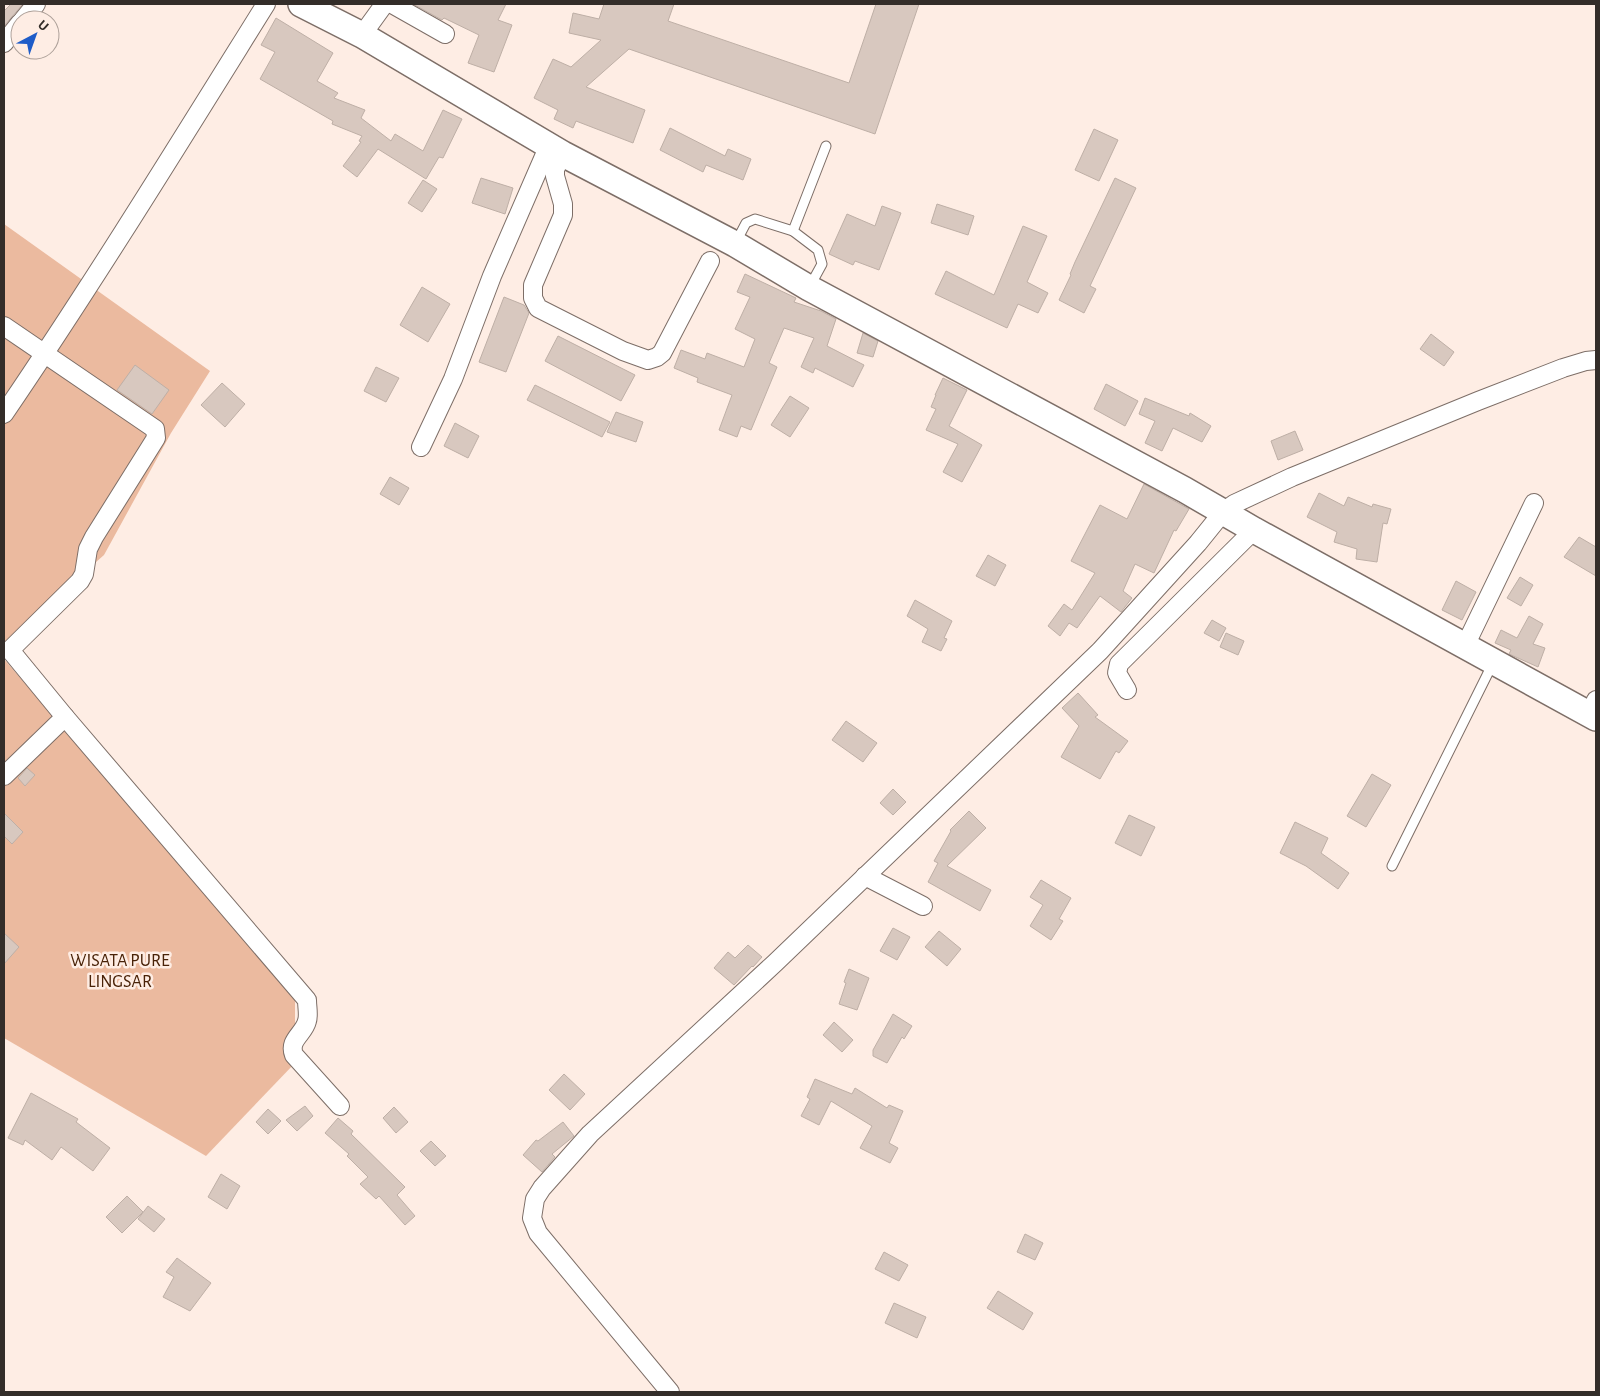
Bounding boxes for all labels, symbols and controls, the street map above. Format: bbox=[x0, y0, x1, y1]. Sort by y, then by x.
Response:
north arrow bbox=[10, 10, 60, 60]
text: U bbox=[35, 18, 51, 34]
park label: WISATA PURE LINGSAR bbox=[70, 952, 170, 991]

